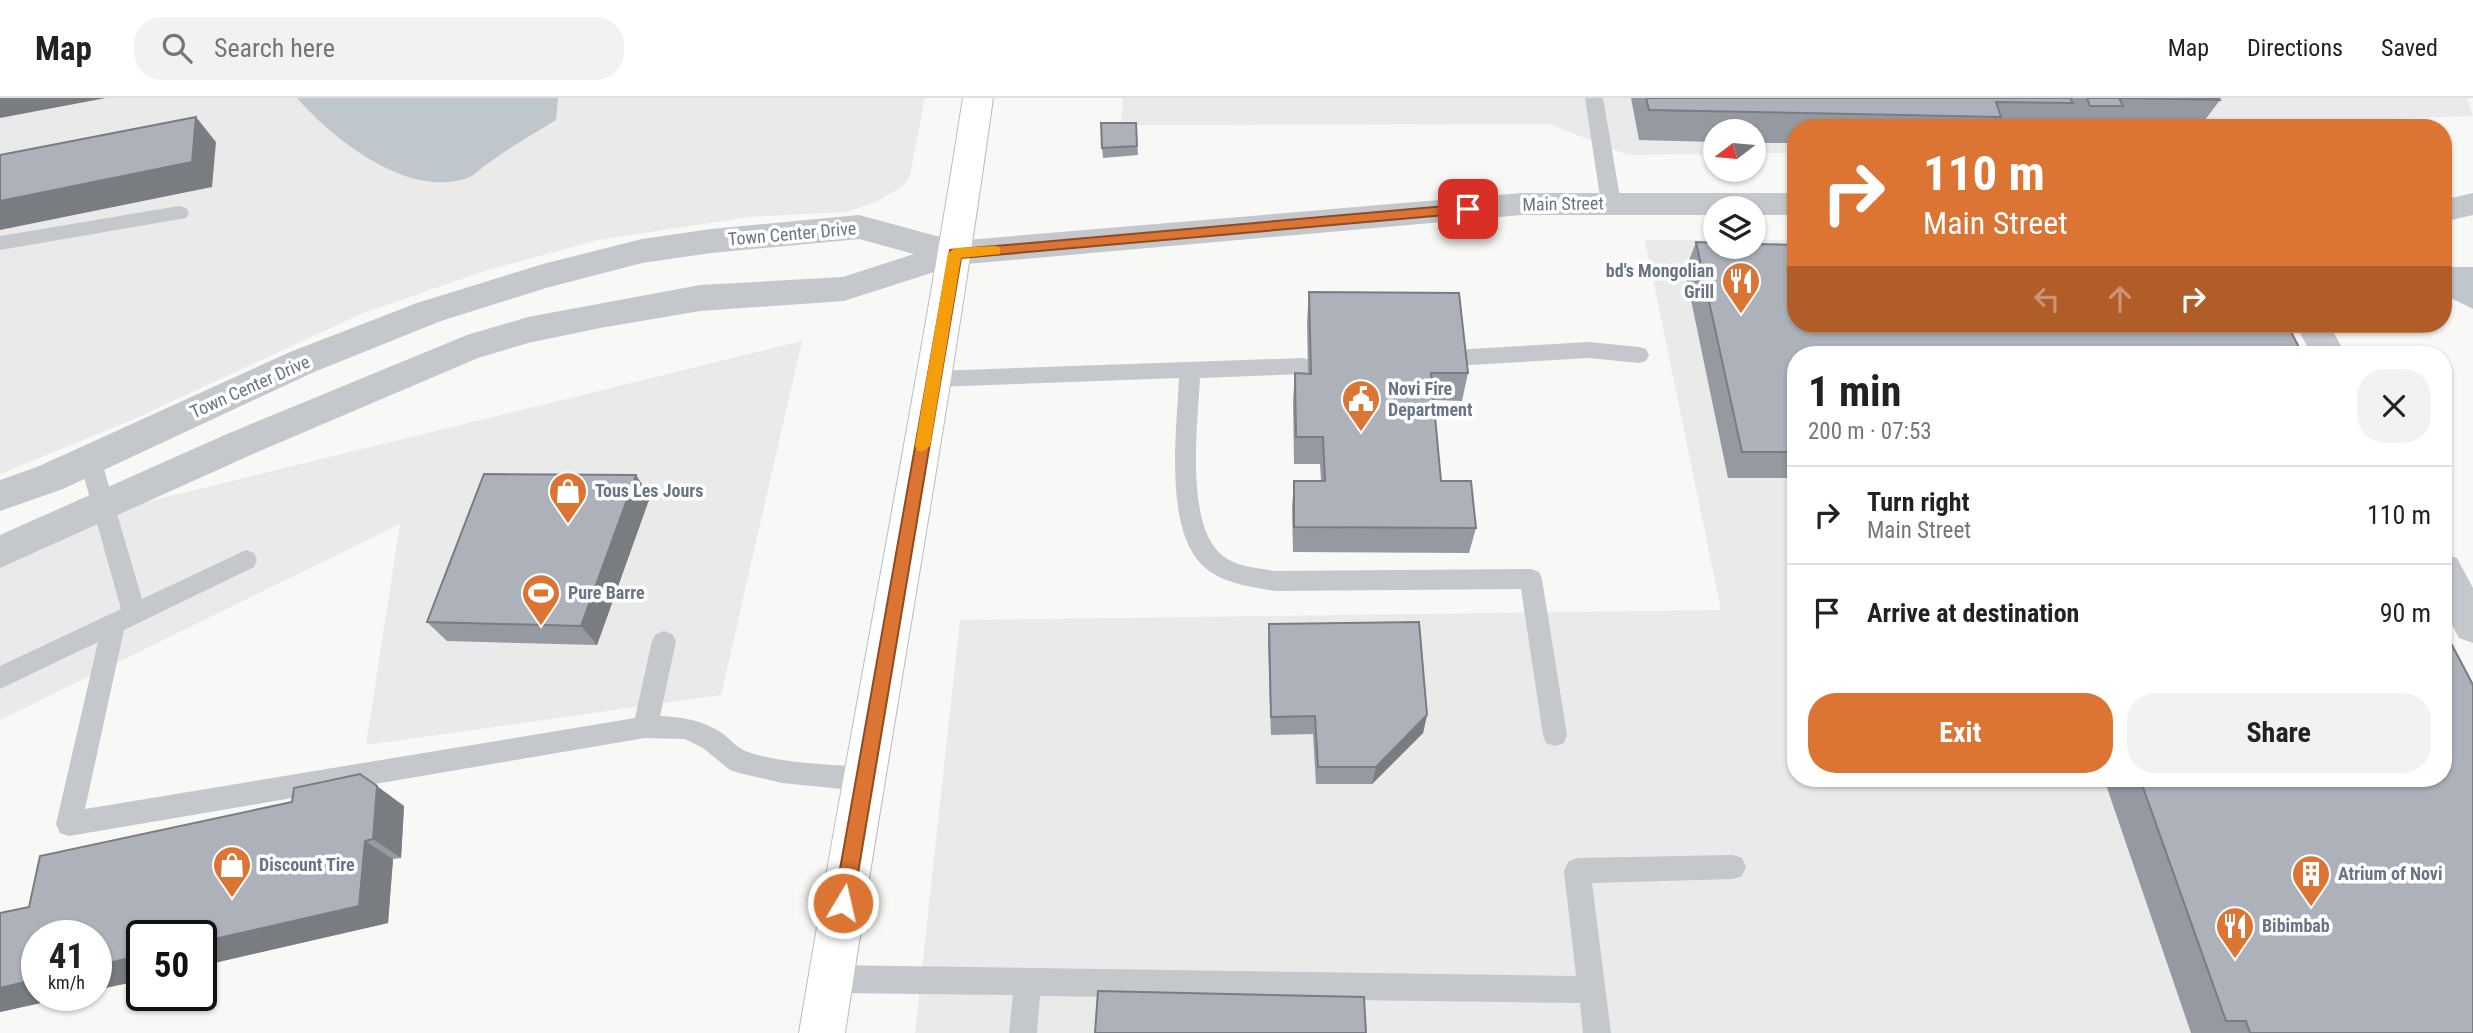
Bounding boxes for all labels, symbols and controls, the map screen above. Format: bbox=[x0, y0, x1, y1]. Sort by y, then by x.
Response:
search box bbox=[134, 17, 624, 80]
text: Map bbox=[35, 29, 92, 68]
icon: search bbox=[158, 29, 196, 67]
text: Search here bbox=[214, 33, 335, 63]
text: Map bbox=[2168, 34, 2209, 62]
text: Directions bbox=[2247, 34, 2343, 62]
text: Saved bbox=[2381, 34, 2438, 62]
north arrow bbox=[1703, 119, 1766, 182]
map controls bbox=[1703, 119, 1766, 259]
text: 110 m bbox=[1923, 145, 2045, 202]
icon: right bbox=[1808, 147, 1899, 238]
pin bbox=[1438, 179, 1498, 239]
icon: arrive bbox=[1449, 190, 1487, 228]
street label: Main Street bbox=[1522, 192, 1604, 215]
button: layers bbox=[1703, 196, 1766, 259]
text: Main Street bbox=[1923, 204, 2068, 242]
street label: Town Center Drive bbox=[727, 217, 857, 250]
place label: bd's Mongolian Grill bbox=[1606, 260, 1714, 302]
restaurant icon: bd's Mongolian Grill bbox=[1720, 260, 1762, 315]
icon: left bbox=[2028, 280, 2066, 318]
icon: ahead bbox=[2101, 280, 2139, 318]
icon: right bbox=[2174, 280, 2212, 318]
street label: Town Center Drive bbox=[187, 351, 313, 422]
text: 1 min bbox=[1808, 367, 1901, 416]
button: close bbox=[2357, 369, 2431, 443]
public building icon: Novi Fire Department bbox=[1340, 378, 1382, 433]
place label: Novi Fire Department bbox=[1388, 378, 1473, 420]
text: 200 m · 07:53 bbox=[1808, 418, 1932, 445]
shop icon: Tous Les Jours bbox=[547, 470, 589, 525]
place label: Tous Les Jours bbox=[595, 480, 703, 501]
text: Turn right bbox=[1867, 487, 1969, 517]
icon: right bbox=[1808, 496, 1846, 534]
text: 110 m bbox=[2367, 500, 2431, 530]
text: Main Street bbox=[1867, 517, 1971, 544]
sports icon: Pure Barre bbox=[520, 572, 562, 627]
place label: Pure Barre bbox=[568, 582, 645, 603]
icon: arrive bbox=[1808, 594, 1846, 632]
text: Arrive at destination bbox=[1867, 598, 2079, 628]
text: 90 m bbox=[2380, 598, 2431, 628]
button: Exit bbox=[1808, 693, 2113, 773]
button: Share bbox=[2127, 693, 2431, 773]
shop icon: Discount Tire bbox=[211, 844, 253, 899]
building icon: Atrium of Novi bbox=[2290, 853, 2332, 908]
place label: Discount Tire bbox=[259, 854, 355, 875]
place label: Atrium of Novi bbox=[2338, 863, 2442, 884]
position arrow bbox=[806, 866, 880, 940]
restaurant icon: Bibimbab bbox=[2214, 905, 2256, 960]
place label: Bibimbab bbox=[2262, 915, 2330, 936]
speed limit sign: 50 bbox=[126, 920, 217, 1011]
text: 41 bbox=[49, 936, 84, 977]
text: km/h bbox=[48, 972, 85, 993]

